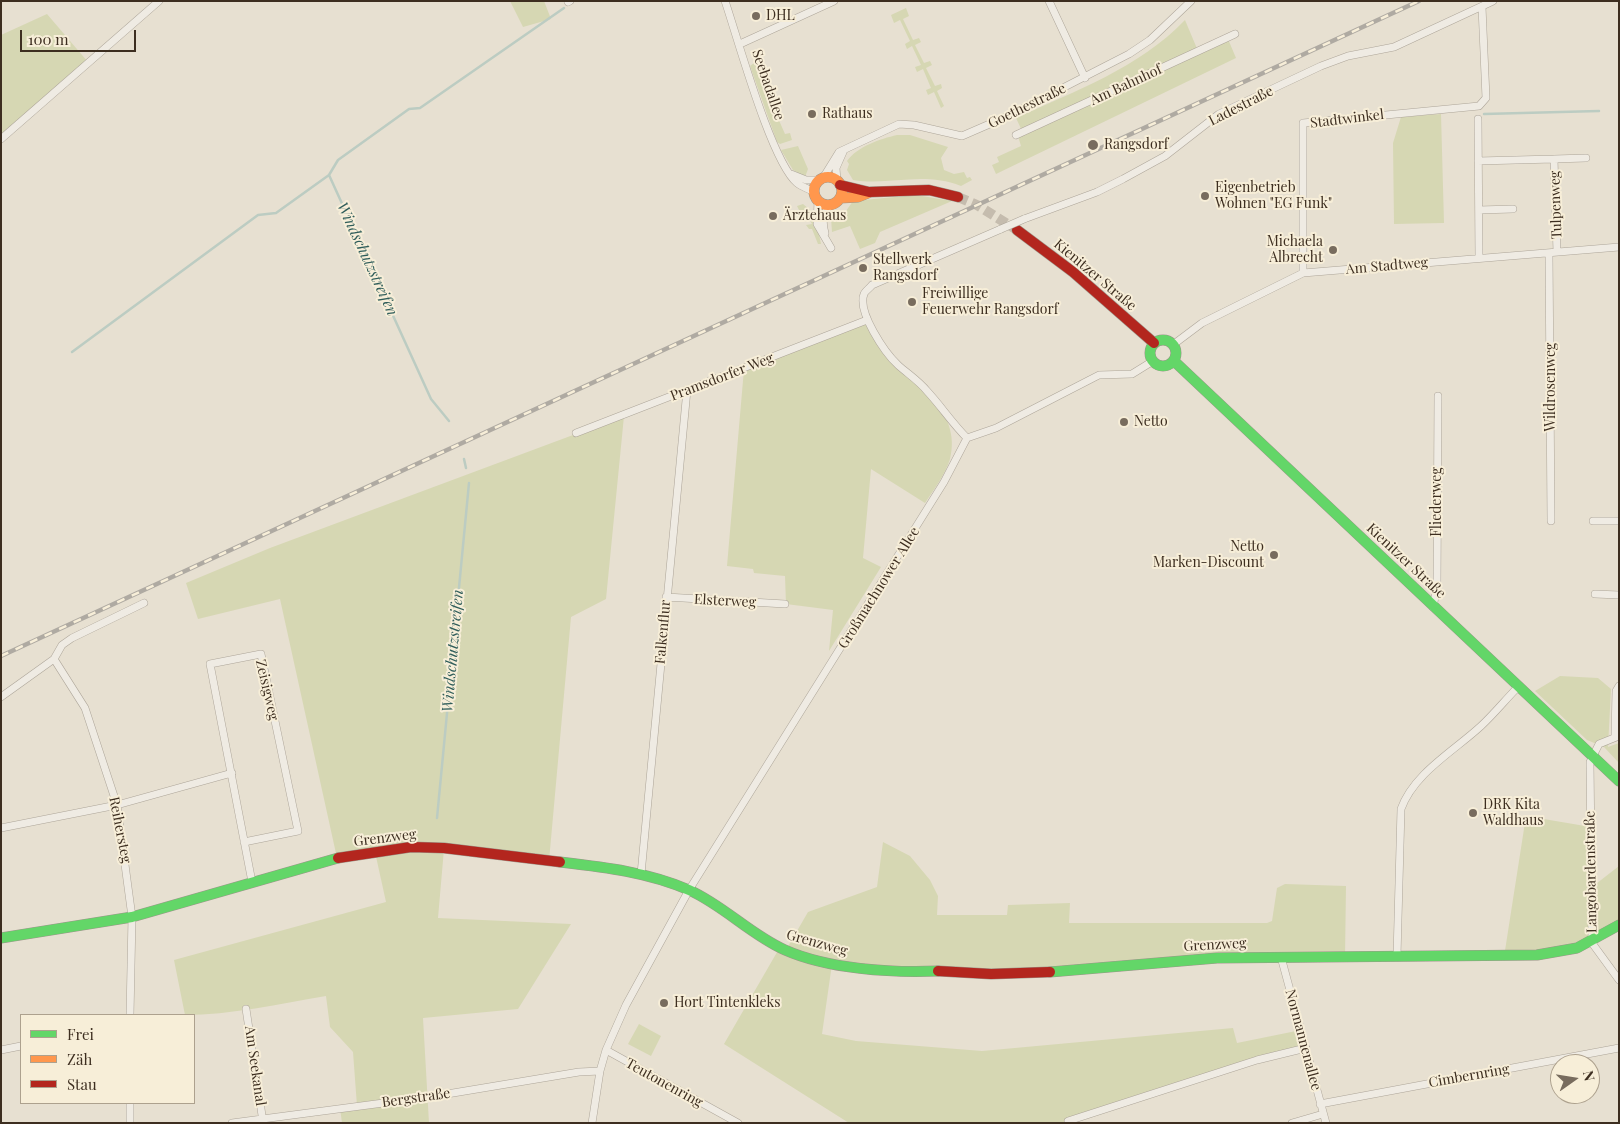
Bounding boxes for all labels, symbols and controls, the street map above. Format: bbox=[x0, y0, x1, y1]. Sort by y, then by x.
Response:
place label: DHL bbox=[766, 8, 795, 24]
marker: DHL bbox=[750, 10, 762, 22]
scale bar bbox=[22, 20, 139, 52]
text: 100 m bbox=[28, 29, 69, 49]
street label: Seebadallee bbox=[748, 47, 788, 123]
street label: Am Bahnhof bbox=[1087, 61, 1165, 109]
street label: Goethestraße bbox=[985, 80, 1069, 132]
street label: Ladestraße bbox=[1206, 83, 1276, 129]
place label: Rathaus bbox=[822, 106, 873, 122]
street label: Stadtwinkel bbox=[1309, 106, 1385, 132]
marker: Rathaus bbox=[806, 108, 818, 120]
place label: Rangsdorf bbox=[1104, 137, 1168, 153]
marker: Rangsdorf bbox=[1086, 138, 1100, 152]
street label: Tulpenweg bbox=[1546, 171, 1566, 239]
place label: Eigenbetrieb Wohnen "EG Funk" bbox=[1215, 180, 1332, 212]
marker: Eigenbetrieb Wohnen "EG Funk" bbox=[1199, 190, 1211, 202]
water label: Windschutzstreifen bbox=[333, 199, 401, 319]
place label: Ärztehaus bbox=[783, 208, 846, 224]
marker: Ärztehaus bbox=[767, 210, 779, 222]
place label: Michaela Albrecht bbox=[1267, 234, 1323, 266]
street label: Kienitzer Straße bbox=[1050, 236, 1140, 314]
marker: Michaela Albrecht bbox=[1327, 244, 1339, 256]
place label: Stellwerk Rangsdorf bbox=[873, 252, 937, 284]
street label: Am Stadtweg bbox=[1345, 254, 1429, 278]
marker: Stellwerk Rangsdorf bbox=[857, 262, 869, 274]
place label: Freiwillige Feuerwehr Rangsdorf bbox=[922, 286, 1058, 318]
marker: Freiwillige Feuerwehr Rangsdorf bbox=[906, 296, 918, 308]
street label: Wildrosenweg bbox=[1543, 343, 1559, 431]
street label: Pramsdorfer Weg bbox=[668, 350, 776, 404]
place label: Netto bbox=[1134, 414, 1168, 430]
marker: Netto bbox=[1118, 416, 1130, 428]
street label: Fliederweg bbox=[1429, 467, 1445, 537]
street label: Kienitzer Straße bbox=[1363, 520, 1449, 602]
street label: Großmachnower Allee bbox=[835, 524, 923, 652]
place label: Netto Marken-Discount bbox=[1153, 539, 1264, 572]
marker: Netto Marken-Discount bbox=[1268, 549, 1280, 561]
water label: Windschutzstreifen bbox=[439, 589, 467, 713]
street label: Elsterweg bbox=[694, 591, 756, 611]
street label: Falkenflur bbox=[652, 599, 674, 665]
street label: Zeisigweg bbox=[252, 658, 282, 722]
street label: Reihersteg bbox=[105, 795, 135, 865]
place label: DRK Kita Waldhaus bbox=[1483, 797, 1544, 830]
marker: DRK Kita Waldhaus bbox=[1467, 807, 1479, 819]
street label: Langobardenstraße bbox=[1582, 811, 1600, 933]
street label: Grenzweg bbox=[353, 826, 417, 850]
street label: Grenzweg bbox=[784, 926, 850, 960]
street label: Grenzweg bbox=[1183, 935, 1247, 955]
street label: Normannenallee bbox=[1281, 988, 1325, 1092]
place label: Hort Tintenkleks bbox=[674, 995, 780, 1011]
marker: Hort Tintenkleks bbox=[658, 997, 670, 1009]
legend bbox=[20, 1014, 195, 1104]
text: Frei bbox=[67, 1024, 94, 1044]
street label: Am Seekanal bbox=[241, 1025, 269, 1107]
text: Zäh bbox=[67, 1049, 92, 1069]
north arrow bbox=[1550, 1054, 1600, 1104]
street label: Teutonenring bbox=[622, 1055, 706, 1111]
street label: Cimbernring bbox=[1427, 1061, 1511, 1091]
text: N bbox=[1579, 1069, 1600, 1083]
text: Stau bbox=[67, 1074, 97, 1094]
street label: Bergstraße bbox=[381, 1085, 451, 1111]

